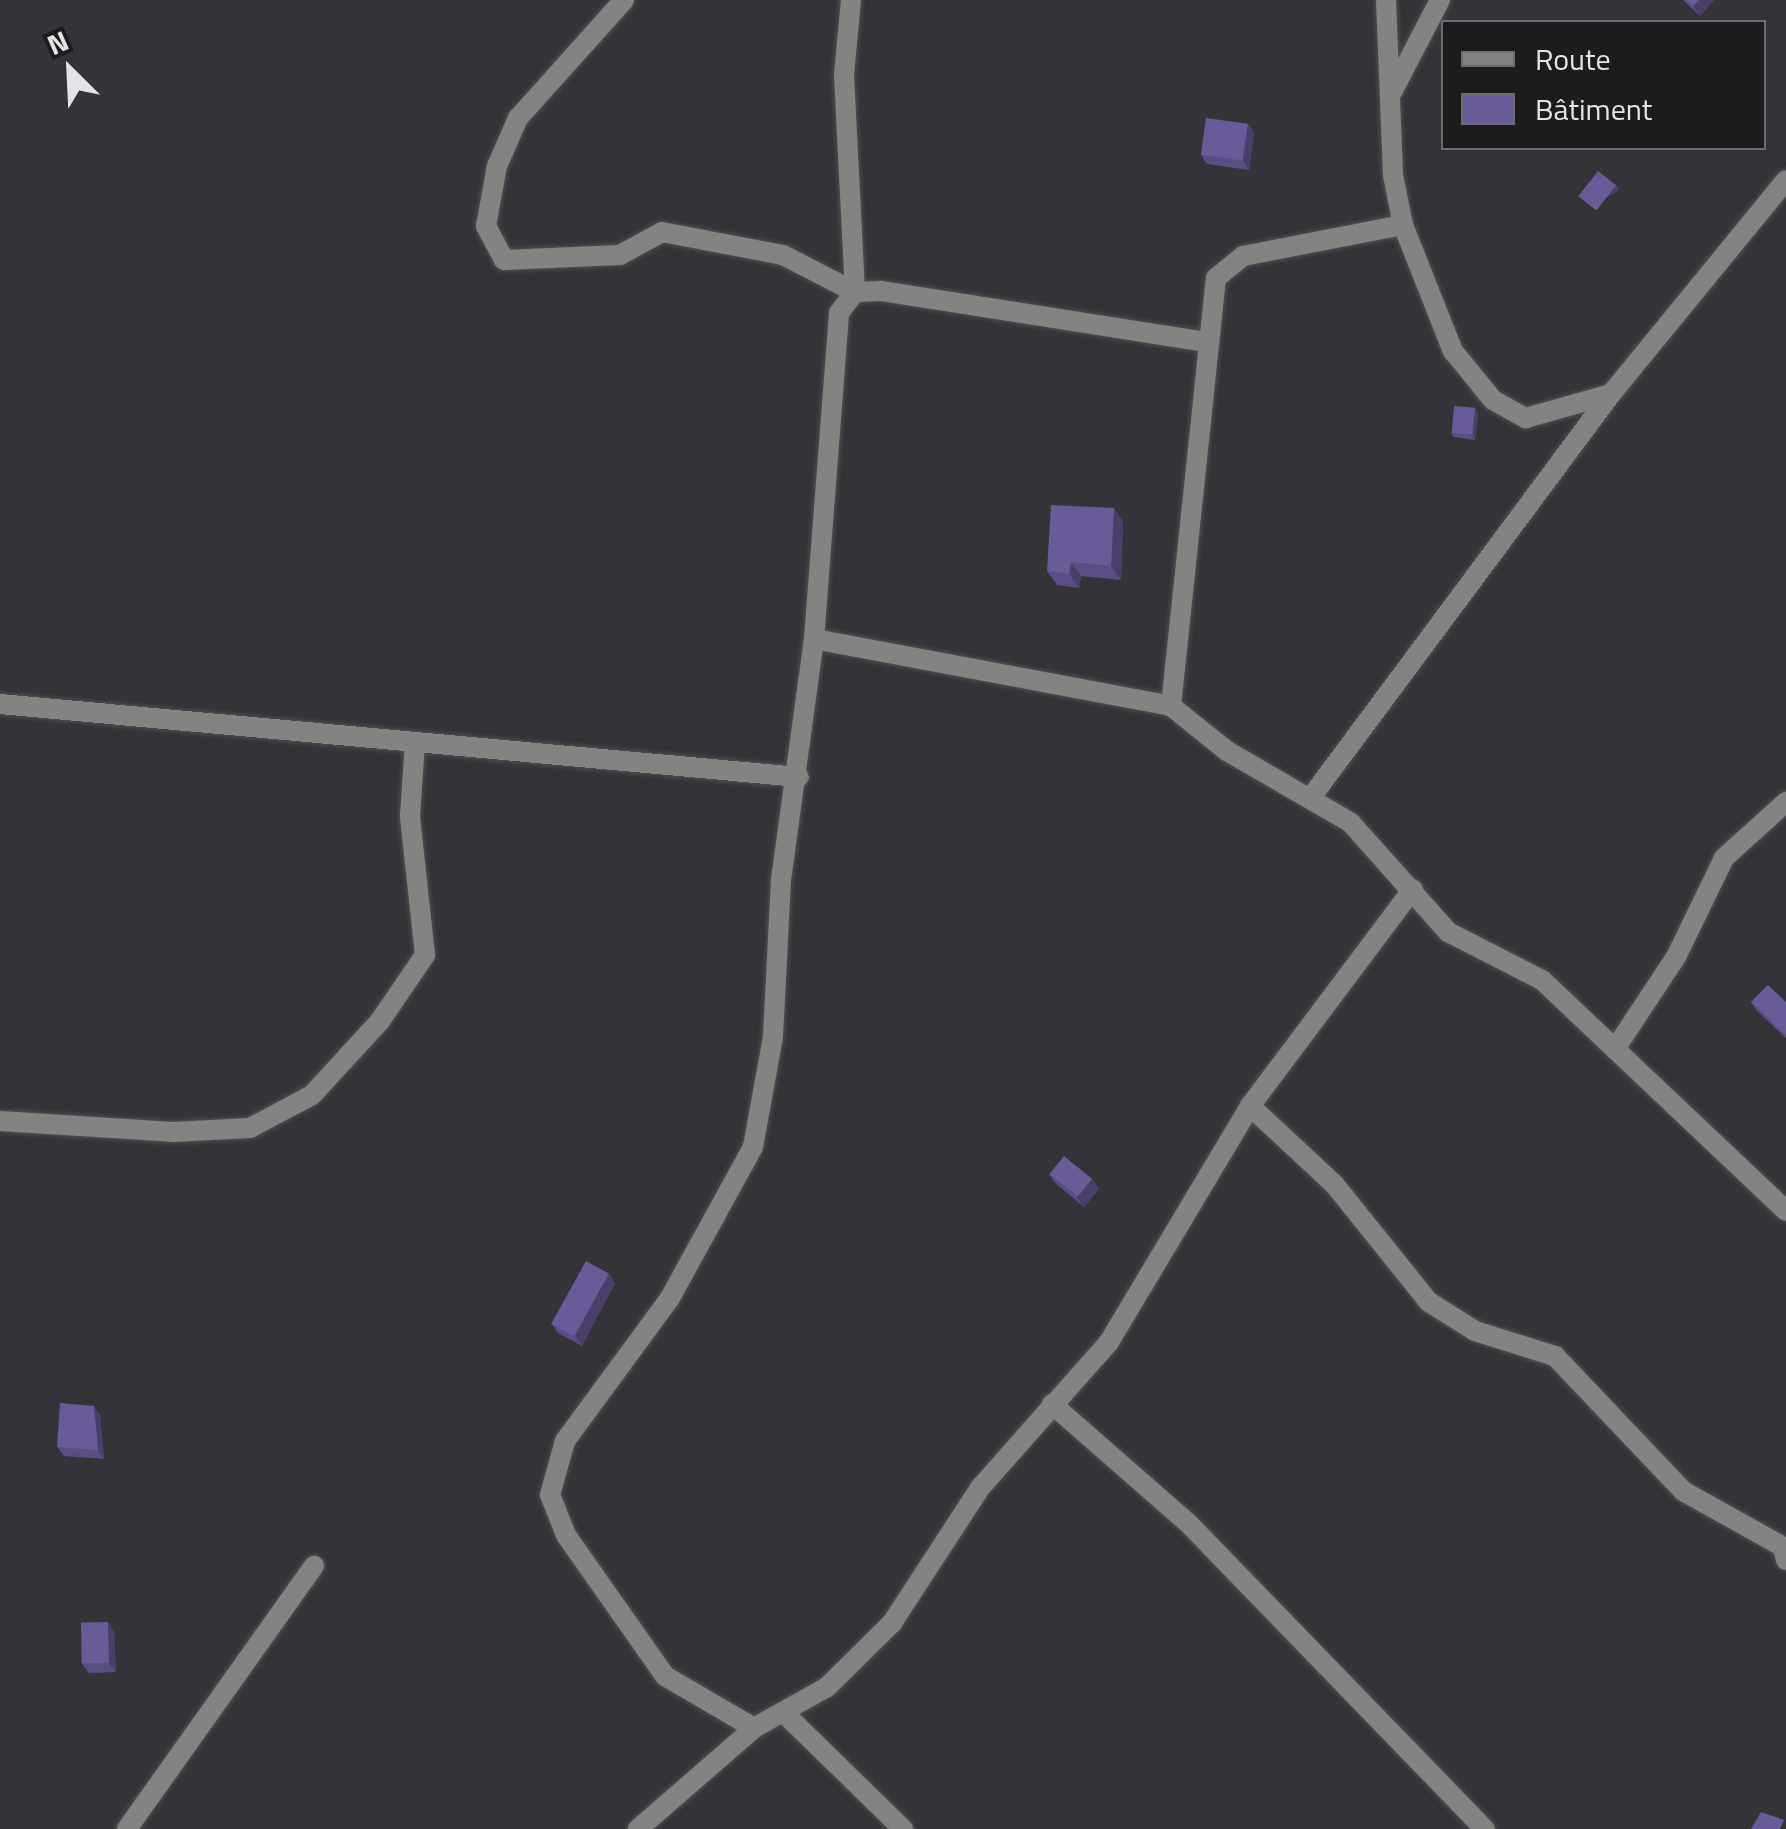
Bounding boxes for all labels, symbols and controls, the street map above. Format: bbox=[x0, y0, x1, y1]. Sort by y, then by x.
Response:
text: N bbox=[40, 19, 75, 66]
north arrow bbox=[20, 20, 120, 120]
legend bbox=[1441, 20, 1766, 150]
text: Route bbox=[1535, 36, 1611, 82]
text: Bâtiment bbox=[1535, 86, 1652, 132]

